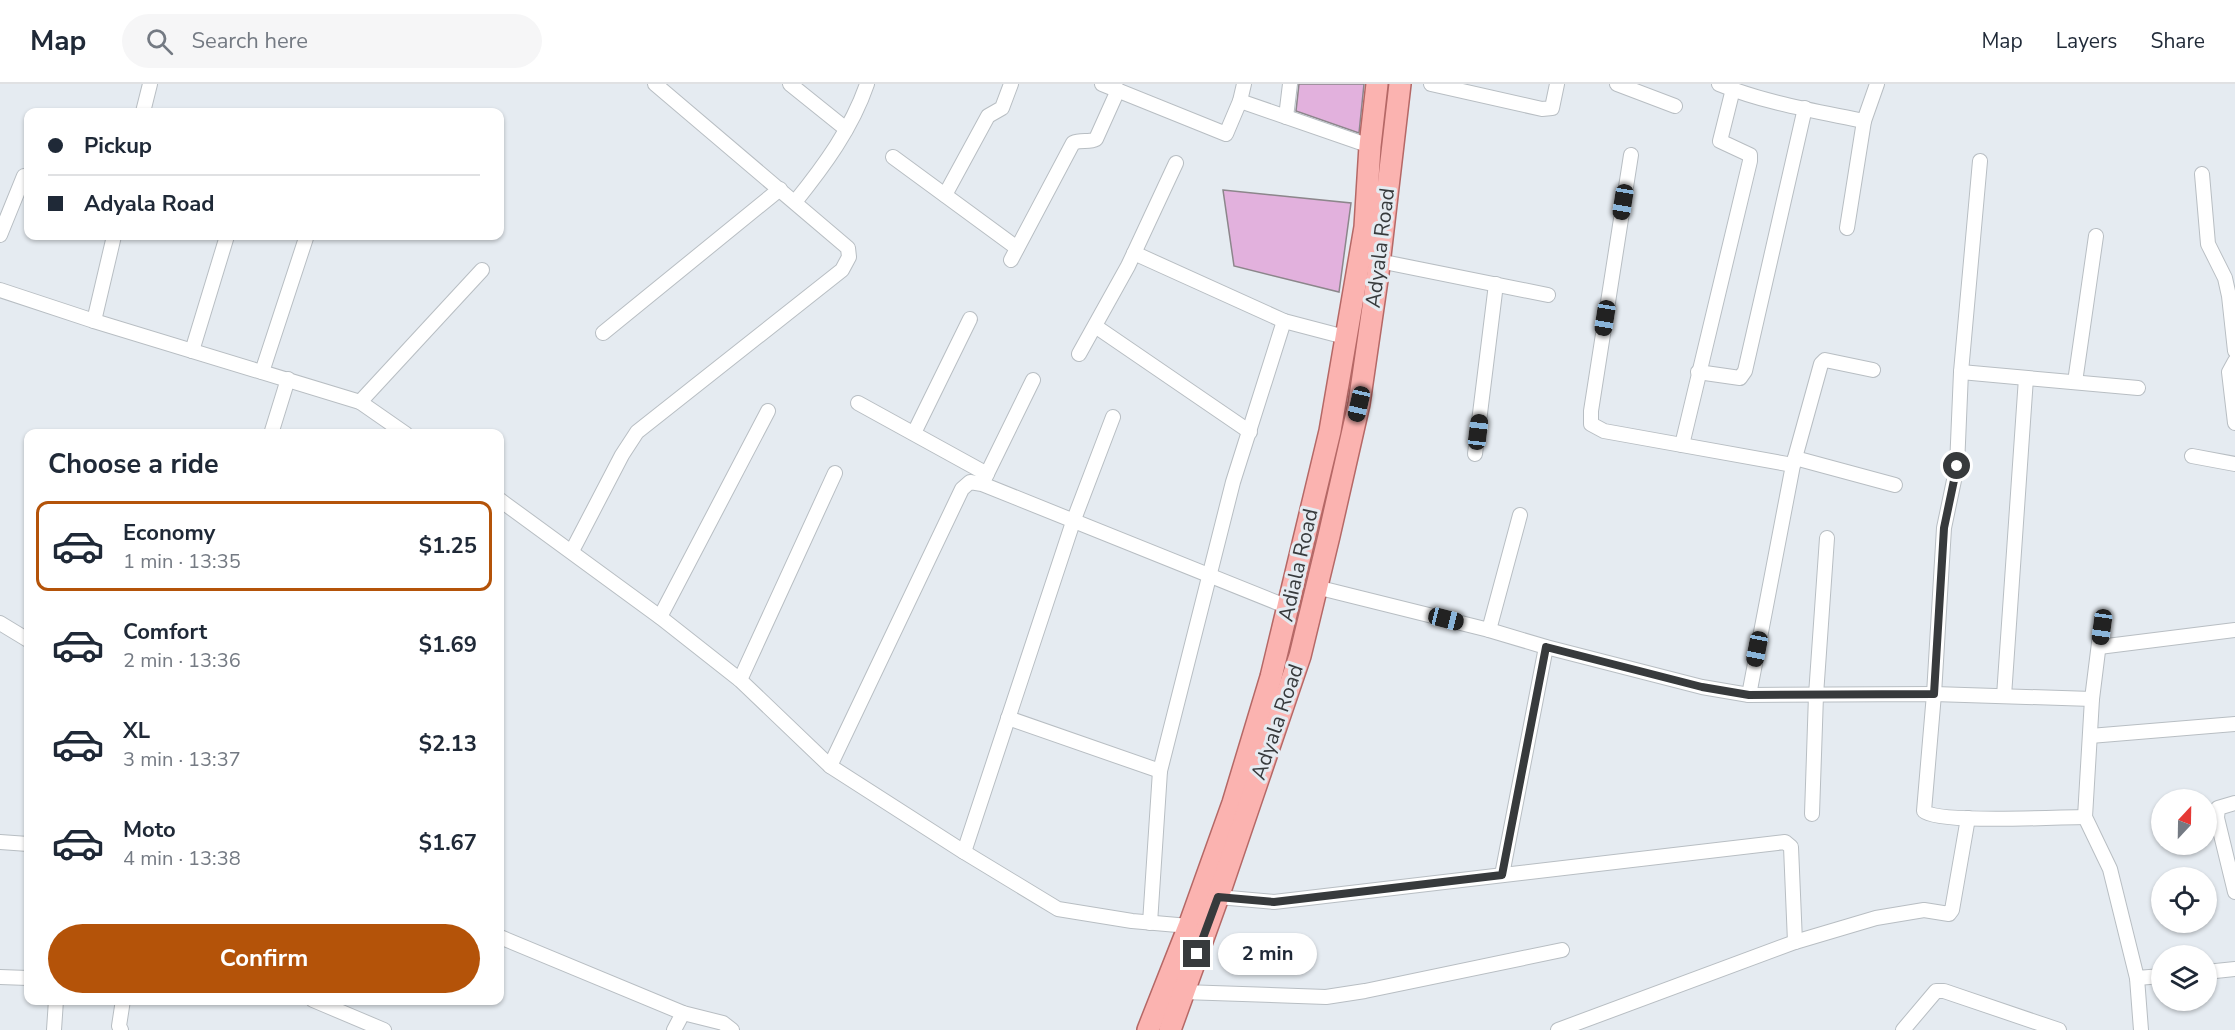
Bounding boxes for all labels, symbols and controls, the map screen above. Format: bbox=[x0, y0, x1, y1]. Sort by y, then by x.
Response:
search box bbox=[122, 14, 542, 68]
text: Map bbox=[30, 22, 86, 60]
icon: search bbox=[143, 25, 176, 58]
text: Search here bbox=[191, 26, 308, 56]
text: Map bbox=[1981, 27, 2023, 55]
text: Layers bbox=[2056, 27, 2117, 55]
text: Share bbox=[2150, 27, 2205, 55]
text: Pickup bbox=[84, 131, 152, 161]
car bbox=[1611, 183, 1635, 221]
street label: Adyala Road bbox=[1359, 186, 1401, 310]
text: Adyala Road bbox=[84, 189, 215, 219]
car bbox=[1593, 299, 1617, 337]
car bbox=[1346, 384, 1372, 424]
car bbox=[1467, 413, 1489, 451]
text: Choose a ride bbox=[48, 446, 219, 483]
route start bbox=[1943, 452, 1970, 479]
street label: Adiala Road bbox=[1271, 506, 1325, 624]
text: Economy bbox=[123, 518, 215, 548]
icon: car bbox=[51, 519, 105, 573]
text: $1.25 bbox=[419, 531, 477, 561]
text: 1 min · 13:35 bbox=[123, 548, 241, 575]
car bbox=[1426, 606, 1466, 632]
car bbox=[2091, 608, 2113, 646]
text: Comfort bbox=[123, 617, 207, 647]
icon: car bbox=[51, 618, 105, 672]
text: $1.69 bbox=[419, 630, 477, 660]
car bbox=[1745, 630, 1769, 668]
text: 2 min · 13:36 bbox=[123, 647, 241, 674]
street label: Adyala Road bbox=[1244, 660, 1310, 784]
text: XL bbox=[123, 716, 150, 746]
icon: car bbox=[51, 717, 105, 771]
text: $2.13 bbox=[419, 729, 477, 759]
text: 3 min · 13:37 bbox=[123, 746, 241, 773]
north arrow bbox=[2151, 789, 2217, 855]
map controls bbox=[2151, 789, 2217, 1011]
text: Moto bbox=[123, 815, 176, 845]
icon: car bbox=[51, 816, 105, 870]
text: $1.67 bbox=[419, 828, 477, 858]
text: 4 min · 13:38 bbox=[123, 845, 241, 872]
button: locate bbox=[2151, 867, 2217, 933]
button: Confirm bbox=[48, 924, 480, 993]
callout: 2 min bbox=[1218, 933, 1317, 975]
route end bbox=[1183, 940, 1210, 967]
text: 2 min bbox=[1242, 940, 1293, 967]
button: layers bbox=[2151, 945, 2217, 1011]

